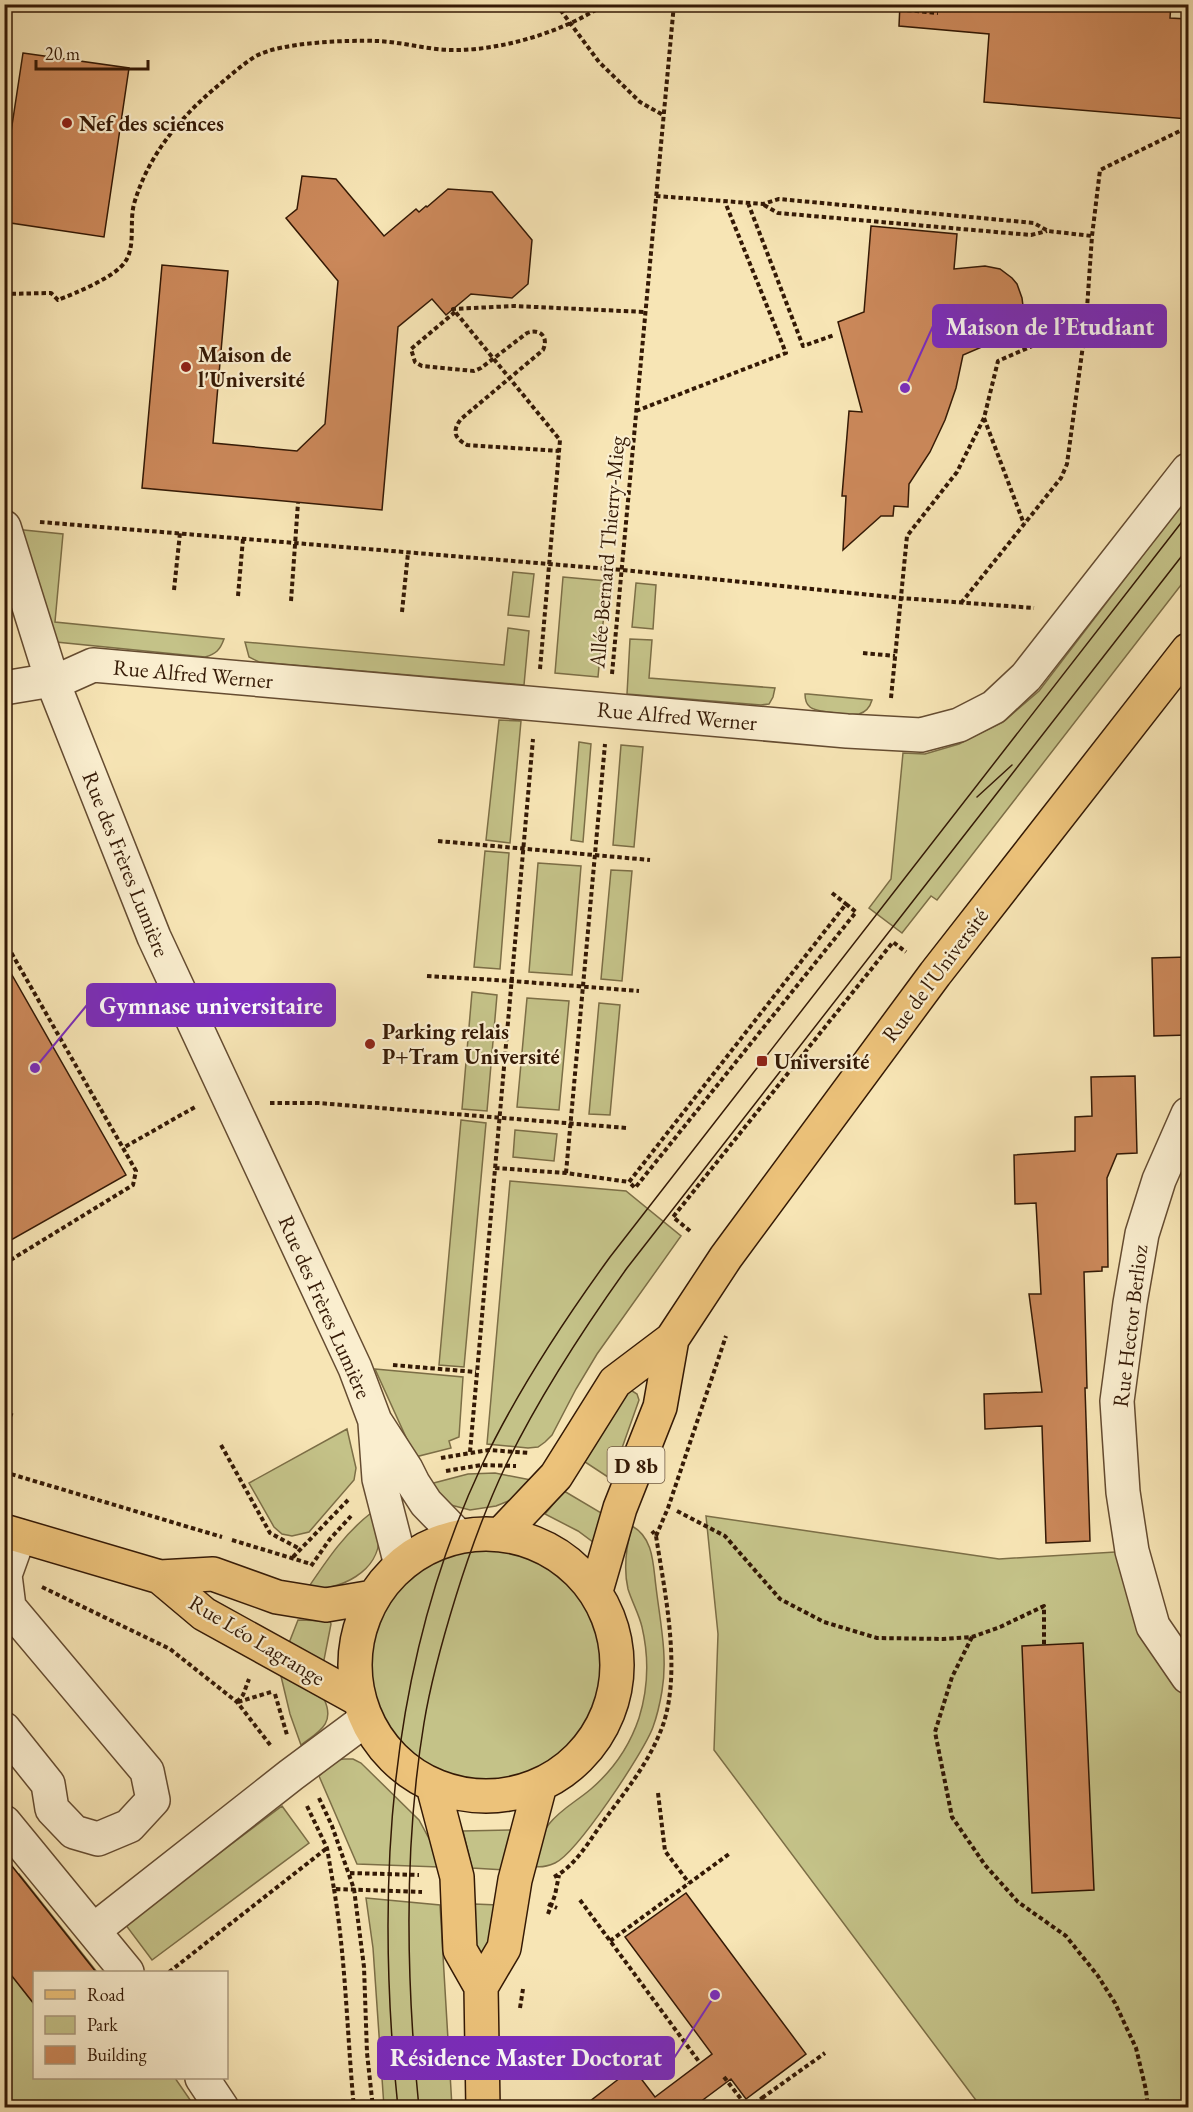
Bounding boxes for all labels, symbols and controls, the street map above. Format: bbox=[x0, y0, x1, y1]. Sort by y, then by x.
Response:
scale bar bbox=[36, 33, 148, 71]
text: 20 m bbox=[45, 42, 80, 65]
place label: Nef des sciences bbox=[79, 109, 224, 138]
marker: Nef des sciences bbox=[60, 116, 74, 130]
callout: Maison de l’Etudiant bbox=[933, 305, 1166, 347]
text: Maison de l’Etudiant bbox=[946, 311, 1154, 342]
place label: Maison de l'Université bbox=[198, 340, 305, 394]
marker: Maison de l'Université bbox=[179, 360, 193, 374]
street label: Allée Bernard Thierry-Mieg bbox=[582, 434, 632, 670]
street label: Rue Alfred Werner bbox=[112, 653, 275, 695]
street label: Rue Alfred Werner bbox=[596, 695, 759, 737]
street label: Rue des Frères Lumière bbox=[76, 767, 177, 961]
street label: Rue de l'Université bbox=[875, 902, 995, 1048]
callout: Gymnase universitaire bbox=[87, 984, 335, 1026]
text: Gymnase universitaire bbox=[99, 990, 323, 1022]
place label: Parking relais P+Tram Université bbox=[382, 1017, 560, 1071]
marker: Parking relais P+Tram Université bbox=[363, 1037, 377, 1051]
place label: Université bbox=[774, 1047, 869, 1076]
marker: Université bbox=[755, 1054, 769, 1068]
street label: Rue des Frères Lumière bbox=[272, 1211, 379, 1404]
street label: Rue Hector Berlioz bbox=[1106, 1242, 1154, 1409]
road number: D 8b bbox=[608, 1447, 664, 1483]
street label: Rue Léo Lagrange bbox=[184, 1588, 331, 1692]
legend bbox=[33, 1971, 228, 2079]
text: Road bbox=[87, 1983, 126, 2006]
text: Park bbox=[87, 2013, 118, 2036]
callout: Résidence Master Doctorat bbox=[378, 2037, 674, 2079]
text: Résidence Master Doctorat bbox=[390, 2042, 662, 2073]
text: Building bbox=[87, 2043, 147, 2066]

